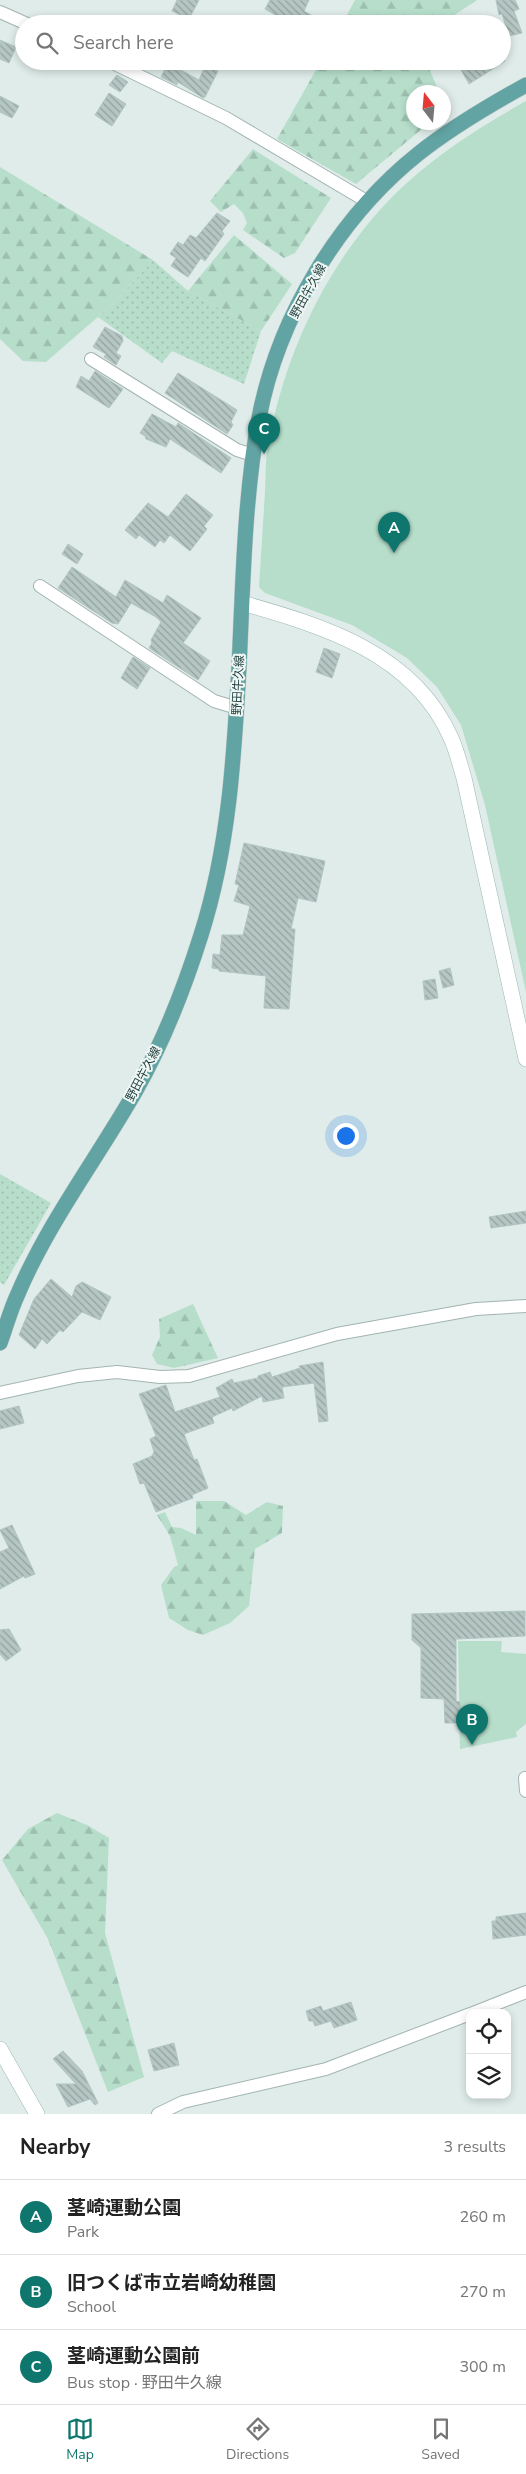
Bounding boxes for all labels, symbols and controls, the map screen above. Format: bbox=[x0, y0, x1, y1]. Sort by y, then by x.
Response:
search box bbox=[15, 15, 511, 70]
icon: search bbox=[33, 29, 61, 57]
text: Search here bbox=[73, 30, 174, 56]
north arrow bbox=[406, 85, 451, 130]
street label: 野田牛久線 bbox=[286, 261, 330, 321]
pin: C bbox=[248, 413, 280, 454]
pin: A bbox=[378, 512, 410, 553]
street label: 野田牛久線 bbox=[228, 655, 248, 715]
street label: 野田牛久線 bbox=[122, 1044, 164, 1104]
your location bbox=[333, 1123, 359, 1149]
pin: B bbox=[456, 1704, 488, 1745]
map controls bbox=[466, 2009, 511, 2099]
button: locate bbox=[466, 2009, 511, 2054]
button: layers bbox=[466, 2054, 511, 2099]
text: Nearby bbox=[20, 2133, 90, 2161]
text: 3 results bbox=[444, 2136, 506, 2158]
text: 茎崎運動公園 bbox=[67, 2195, 181, 2221]
text: A bbox=[30, 2206, 42, 2228]
text: 260 m bbox=[459, 2206, 506, 2228]
text: Park bbox=[67, 2221, 99, 2243]
text: 旧つくば市立岩崎幼稚園 bbox=[67, 2270, 276, 2296]
text: B bbox=[30, 2281, 42, 2303]
text: 270 m bbox=[459, 2281, 506, 2303]
text: School bbox=[67, 2296, 116, 2318]
text: 茎崎運動公園前 bbox=[67, 2343, 200, 2369]
text: C bbox=[31, 2356, 41, 2378]
text: 300 m bbox=[459, 2356, 506, 2378]
text: Bus stop · 野田牛久線 bbox=[67, 2372, 222, 2394]
tab: Map bbox=[66, 2415, 94, 2464]
tab: Directions bbox=[226, 2415, 289, 2464]
tab: Saved bbox=[421, 2415, 460, 2464]

